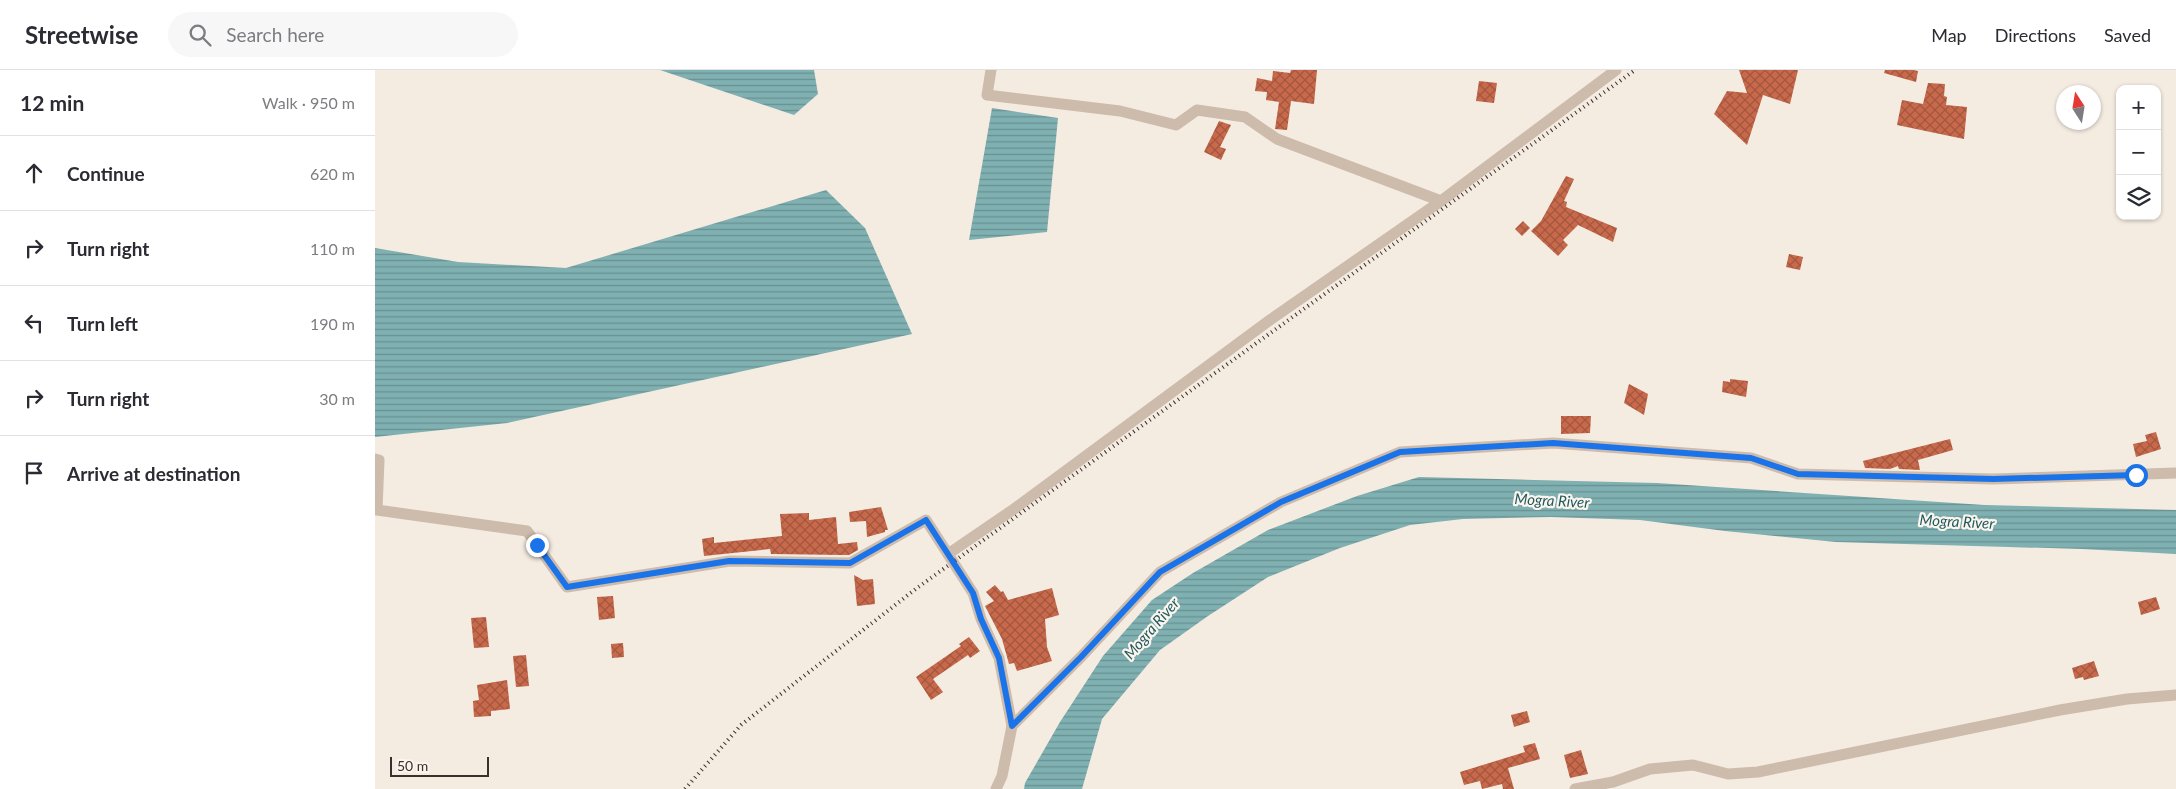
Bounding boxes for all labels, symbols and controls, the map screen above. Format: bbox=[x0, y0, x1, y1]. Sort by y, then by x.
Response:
search box bbox=[168, 12, 518, 57]
text: Streetwise bbox=[25, 20, 138, 49]
icon: search bbox=[186, 21, 214, 49]
text: Search here bbox=[226, 23, 324, 46]
text: Map bbox=[1931, 24, 1967, 46]
text: Directions bbox=[1995, 24, 2076, 46]
text: Saved bbox=[2104, 24, 2151, 46]
north arrow bbox=[2056, 85, 2101, 130]
map controls bbox=[2116, 85, 2161, 220]
button: + bbox=[2116, 85, 2161, 130]
text: 12 min bbox=[20, 90, 84, 115]
text: Walk · 950 m bbox=[262, 93, 355, 112]
button: − bbox=[2116, 130, 2161, 175]
icon: ahead bbox=[20, 159, 48, 187]
text: Continue bbox=[67, 162, 145, 185]
text: 620 m bbox=[310, 164, 355, 183]
button: layers bbox=[2116, 175, 2161, 220]
icon: right bbox=[20, 234, 48, 262]
text: Turn right bbox=[67, 237, 149, 260]
text: 110 m bbox=[310, 239, 355, 258]
icon: left bbox=[20, 309, 48, 337]
text: Turn left bbox=[67, 312, 138, 335]
text: 190 m bbox=[310, 314, 355, 333]
icon: right bbox=[20, 384, 48, 412]
text: Turn right bbox=[67, 387, 149, 410]
text: 30 m bbox=[319, 389, 355, 408]
icon: arrive bbox=[20, 459, 48, 487]
text: Arrive at destination bbox=[67, 462, 240, 485]
route start bbox=[2125, 464, 2148, 487]
water label: Mogra River bbox=[1514, 489, 1591, 511]
water label: Mogra River bbox=[1919, 510, 1996, 532]
route end bbox=[526, 534, 549, 557]
water label: Mogra River bbox=[1120, 593, 1183, 662]
scale bar bbox=[390, 754, 489, 777]
text: 50 m bbox=[397, 757, 428, 774]

